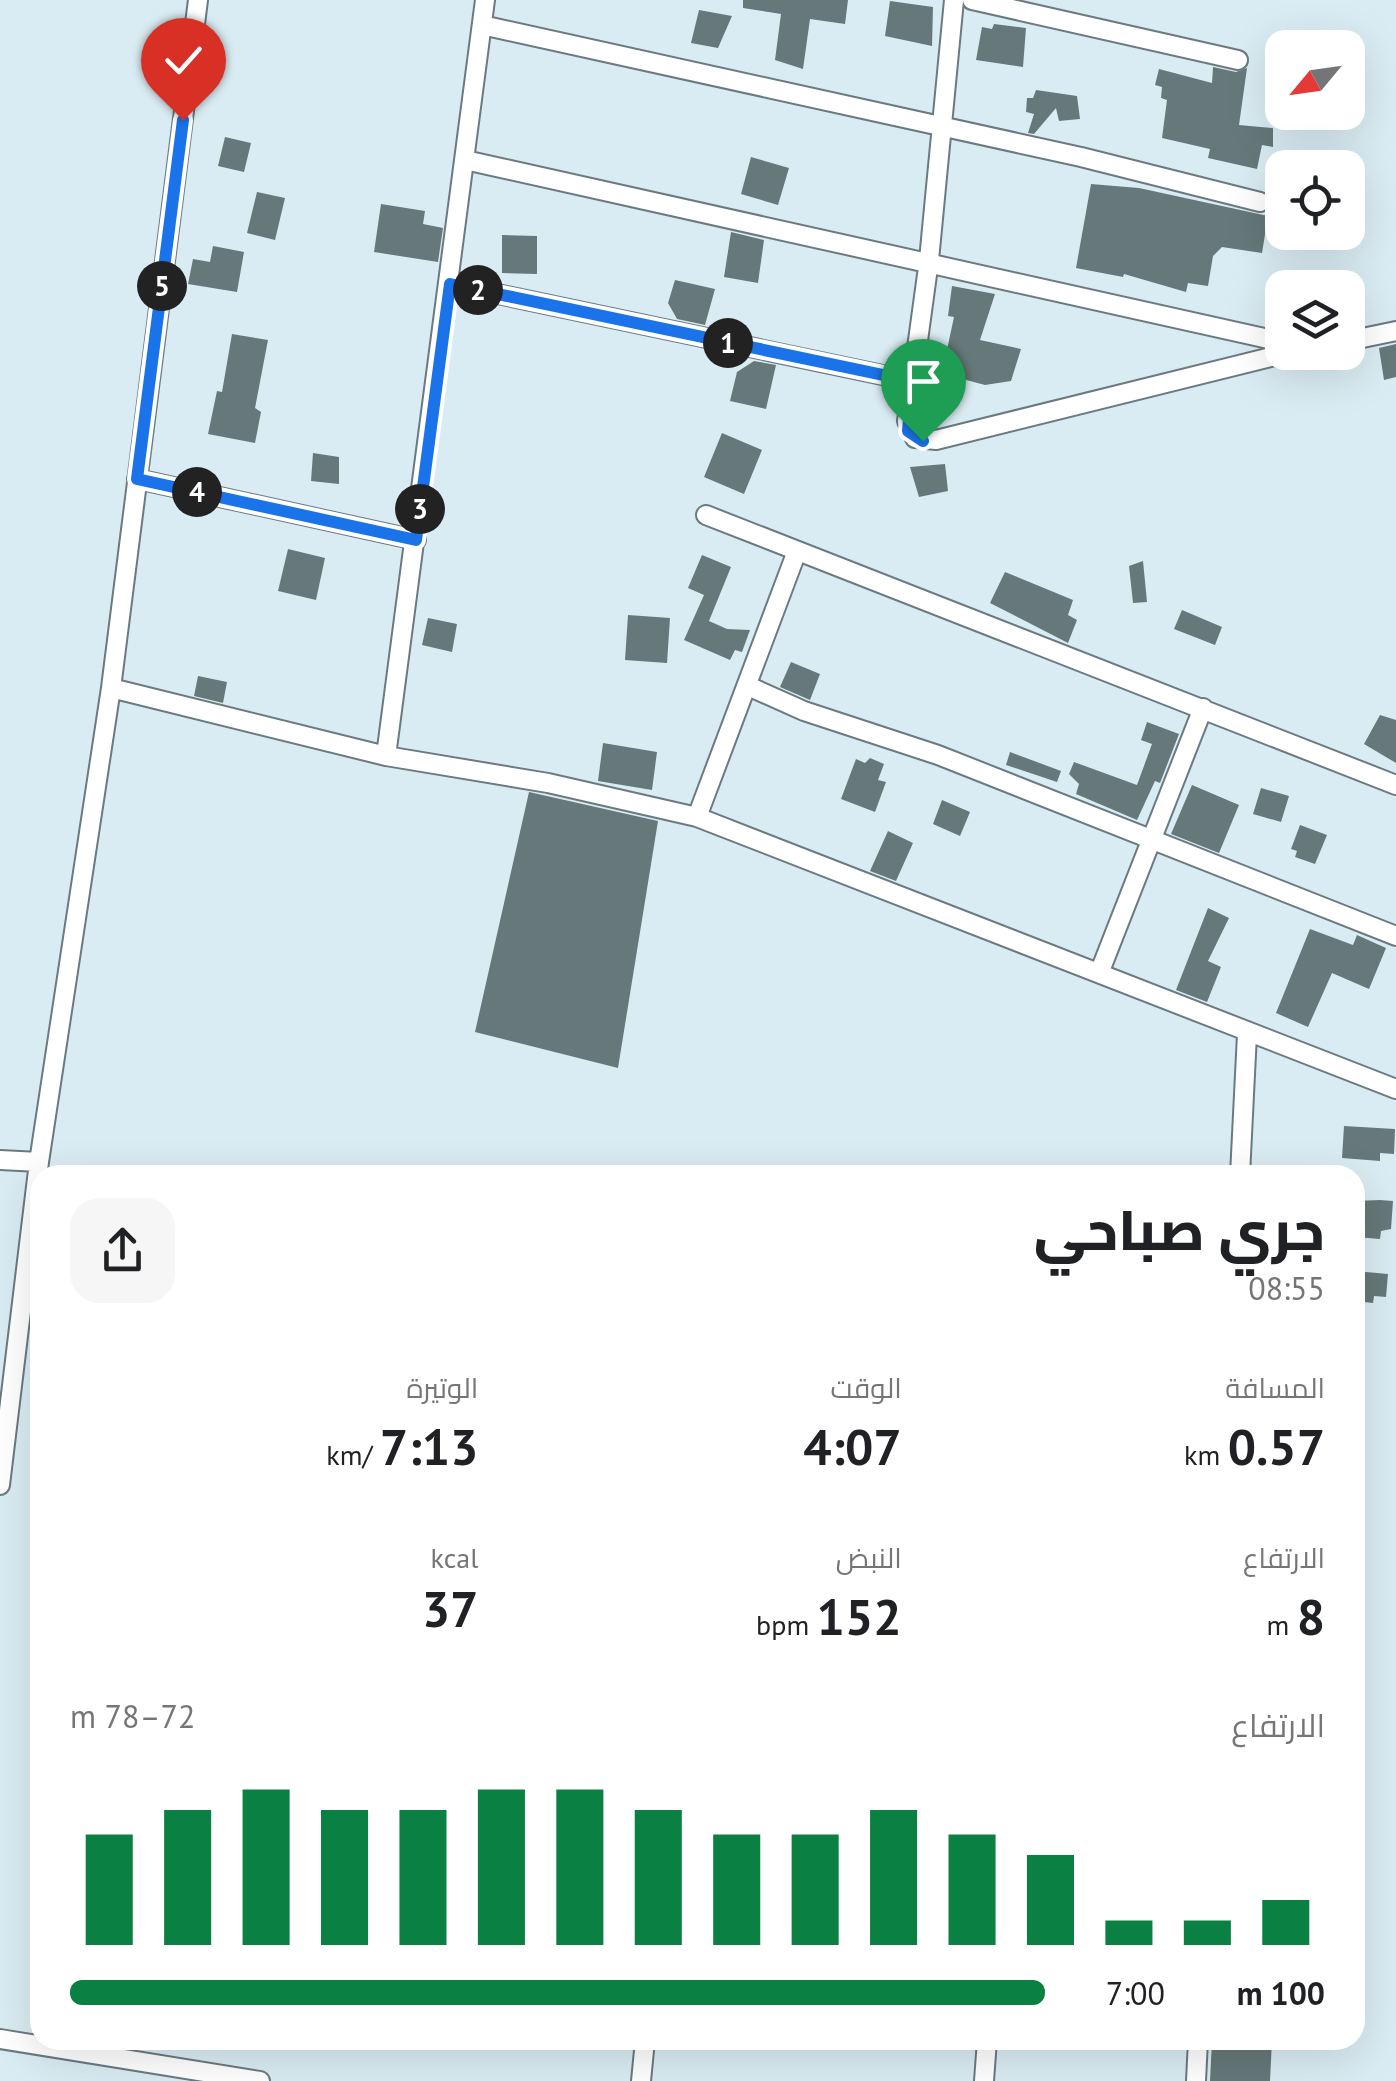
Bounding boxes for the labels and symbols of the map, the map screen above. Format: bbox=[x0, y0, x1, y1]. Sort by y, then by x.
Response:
pin bbox=[141, 18, 226, 121]
north arrow bbox=[1265, 30, 1365, 130]
pin: 5 bbox=[137, 261, 187, 311]
pin: 2 bbox=[453, 265, 503, 315]
pin: 1 bbox=[703, 318, 753, 368]
pin bbox=[881, 339, 966, 442]
pin: 4 bbox=[172, 467, 222, 517]
pin: 3 bbox=[395, 484, 445, 534]

